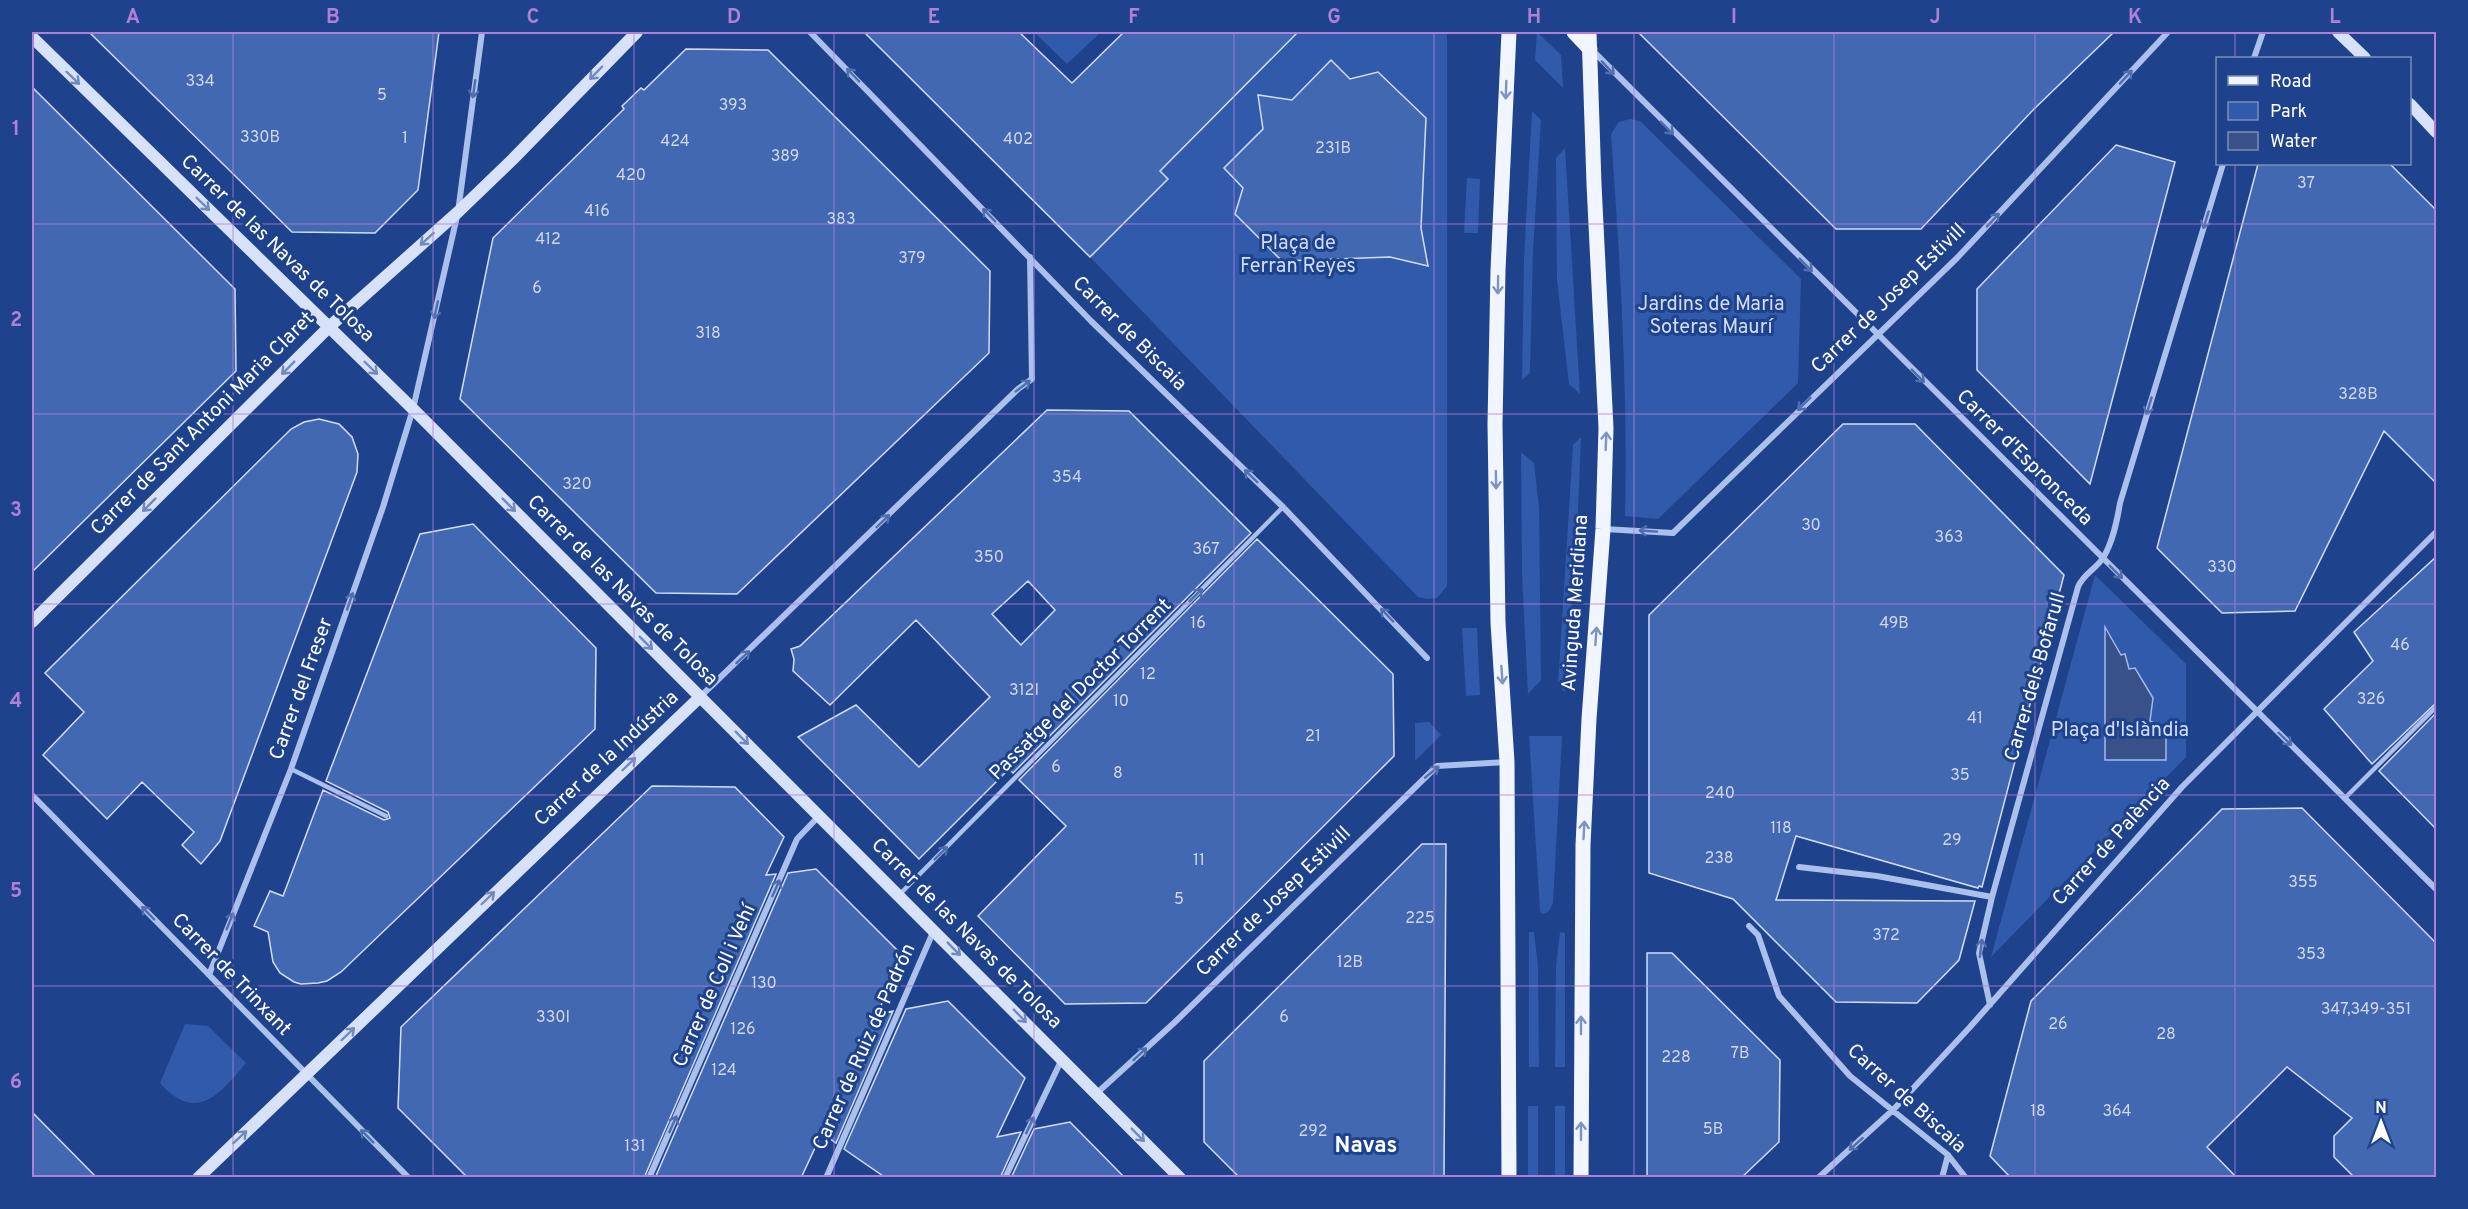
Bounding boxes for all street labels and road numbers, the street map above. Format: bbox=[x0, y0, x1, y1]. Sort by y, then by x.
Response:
street label: Carrer de las Navas de Tolosa bbox=[174, 149, 380, 349]
street label: Carrer de Josep Estivill bbox=[1806, 218, 1972, 380]
street label: Carrer de Biscaia bbox=[1066, 271, 1192, 397]
street label: Carrer de Sant Antoni Maria Claret bbox=[85, 306, 321, 542]
street label: Carrer d'Espronceda bbox=[1950, 384, 2098, 532]
street label: Carrer de las Navas de Tolosa bbox=[521, 490, 723, 692]
street label: Avinguda Meridiana bbox=[1557, 514, 1595, 692]
street label: Carrer dels Bofarull bbox=[1999, 590, 2073, 764]
street label: Passatge del Doctor Torrent bbox=[984, 593, 1178, 787]
street label: Carrer del Freser bbox=[264, 614, 340, 764]
street label: Carrer de la Indústria bbox=[529, 685, 685, 833]
street label: Carrer de Palència bbox=[2047, 772, 2177, 912]
street label: Carrer de Josep Estivill bbox=[1191, 821, 1357, 983]
street label: Carrer de las Navas de Tolosa bbox=[865, 833, 1067, 1035]
street label: Carrer de Coll i Vehí bbox=[667, 899, 763, 1071]
street label: Carrer de Trinxant bbox=[166, 908, 296, 1042]
street label: Carrer de Ruiz de Padrón bbox=[808, 940, 922, 1154]
street label: Carrer de Biscaia bbox=[1841, 1038, 1971, 1160]

